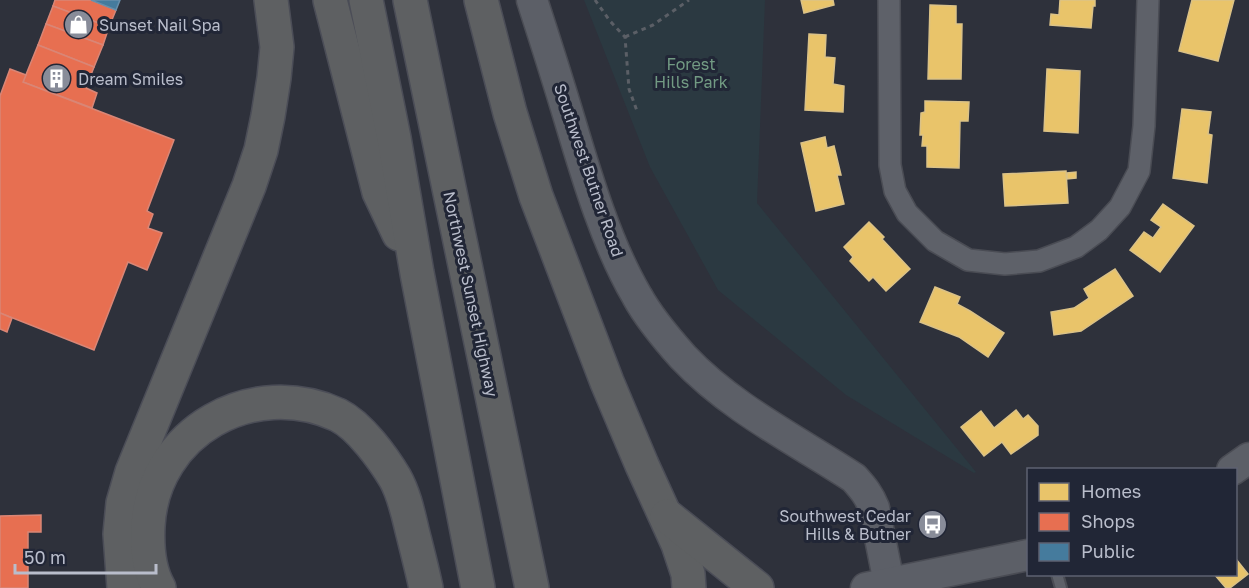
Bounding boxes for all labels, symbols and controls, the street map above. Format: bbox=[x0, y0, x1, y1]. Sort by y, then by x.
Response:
shop icon: Sunset Nail Spa bbox=[62, 9, 94, 41]
place label: Sunset Nail Spa bbox=[99, 15, 221, 35]
park label: Forest Hills Park bbox=[654, 54, 728, 92]
building icon: Dream Smiles bbox=[41, 63, 73, 95]
place label: Dream Smiles bbox=[78, 69, 183, 89]
street label: Southwest Butner Road bbox=[550, 81, 628, 259]
street label: Northwest Sunset Highway bbox=[439, 189, 503, 399]
legend bbox=[1027, 468, 1237, 576]
text: Homes bbox=[1081, 480, 1141, 502]
place label: Southwest Cedar Hills & Butner bbox=[779, 506, 911, 544]
bus stop icon: Southwest Cedar Hills & Butner bbox=[916, 509, 948, 541]
text: Shops bbox=[1081, 510, 1135, 532]
scale bar bbox=[15, 537, 156, 575]
text: Public bbox=[1081, 540, 1135, 562]
text: 50 m bbox=[24, 546, 66, 568]

